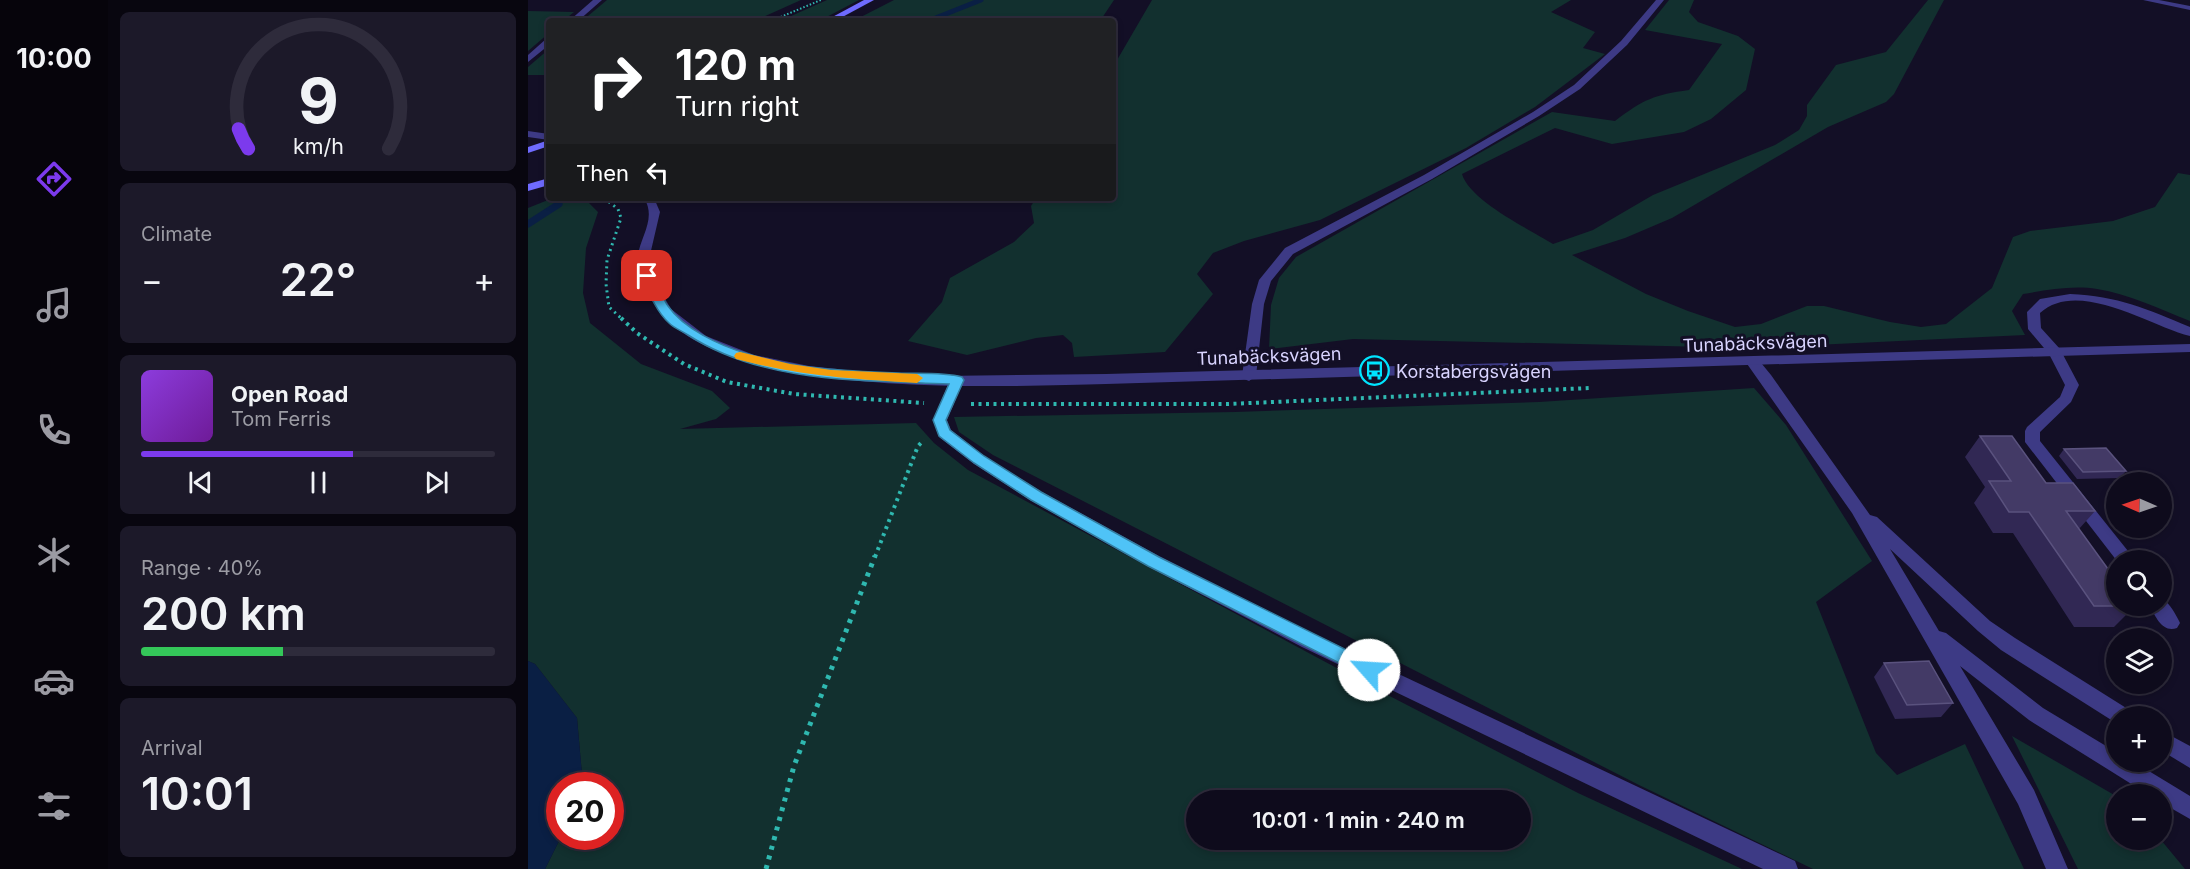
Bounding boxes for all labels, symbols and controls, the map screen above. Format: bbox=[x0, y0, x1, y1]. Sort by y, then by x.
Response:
text: 120 m bbox=[675, 39, 796, 90]
text: 10:00 bbox=[16, 42, 92, 75]
icon: right bbox=[576, 42, 654, 120]
text: 9 bbox=[298, 63, 338, 138]
text: Turn right bbox=[675, 90, 799, 123]
text: km/h bbox=[293, 133, 343, 159]
icon: left bbox=[641, 156, 674, 189]
icon: directions bbox=[33, 158, 75, 200]
text: Then bbox=[576, 160, 629, 186]
text: Climate bbox=[141, 222, 212, 246]
pin bbox=[621, 250, 672, 301]
text: 22° bbox=[280, 252, 356, 307]
icon: arrive bbox=[630, 259, 663, 292]
text: − bbox=[141, 260, 163, 300]
text: + bbox=[473, 260, 495, 300]
icon: music bbox=[33, 284, 75, 326]
street label: Tunabäcksvägen bbox=[1682, 330, 1828, 356]
street label: Tunabäcksvägen bbox=[1196, 343, 1342, 369]
bus stop icon: Korstabergsvägen bbox=[1359, 355, 1391, 387]
place label: Korstabergsvägen bbox=[1396, 361, 1551, 382]
text: Open Road bbox=[231, 381, 348, 407]
text: Tom Ferris bbox=[231, 407, 331, 431]
icon: phone bbox=[33, 409, 75, 451]
icon: previous bbox=[184, 466, 217, 499]
icon: pause bbox=[302, 466, 335, 499]
icon: next bbox=[420, 466, 453, 499]
north arrow bbox=[2106, 472, 2172, 538]
map controls bbox=[2106, 472, 2172, 850]
icon: climate bbox=[33, 534, 75, 576]
button: search bbox=[2106, 550, 2172, 616]
text: Range · 40% bbox=[141, 556, 263, 580]
text: 200 km bbox=[141, 586, 306, 641]
button: layers bbox=[2106, 628, 2172, 694]
position arrow bbox=[1337, 638, 1401, 702]
icon: car bbox=[33, 660, 75, 702]
button: + bbox=[2106, 706, 2172, 772]
text: Arrival bbox=[141, 736, 203, 760]
text: 10:01 bbox=[141, 766, 253, 821]
speed limit sign: 20 bbox=[546, 772, 624, 850]
button: − bbox=[2106, 784, 2172, 850]
icon: filters bbox=[33, 785, 75, 827]
text: 10:01 · 1 min · 240 m bbox=[1252, 807, 1465, 833]

